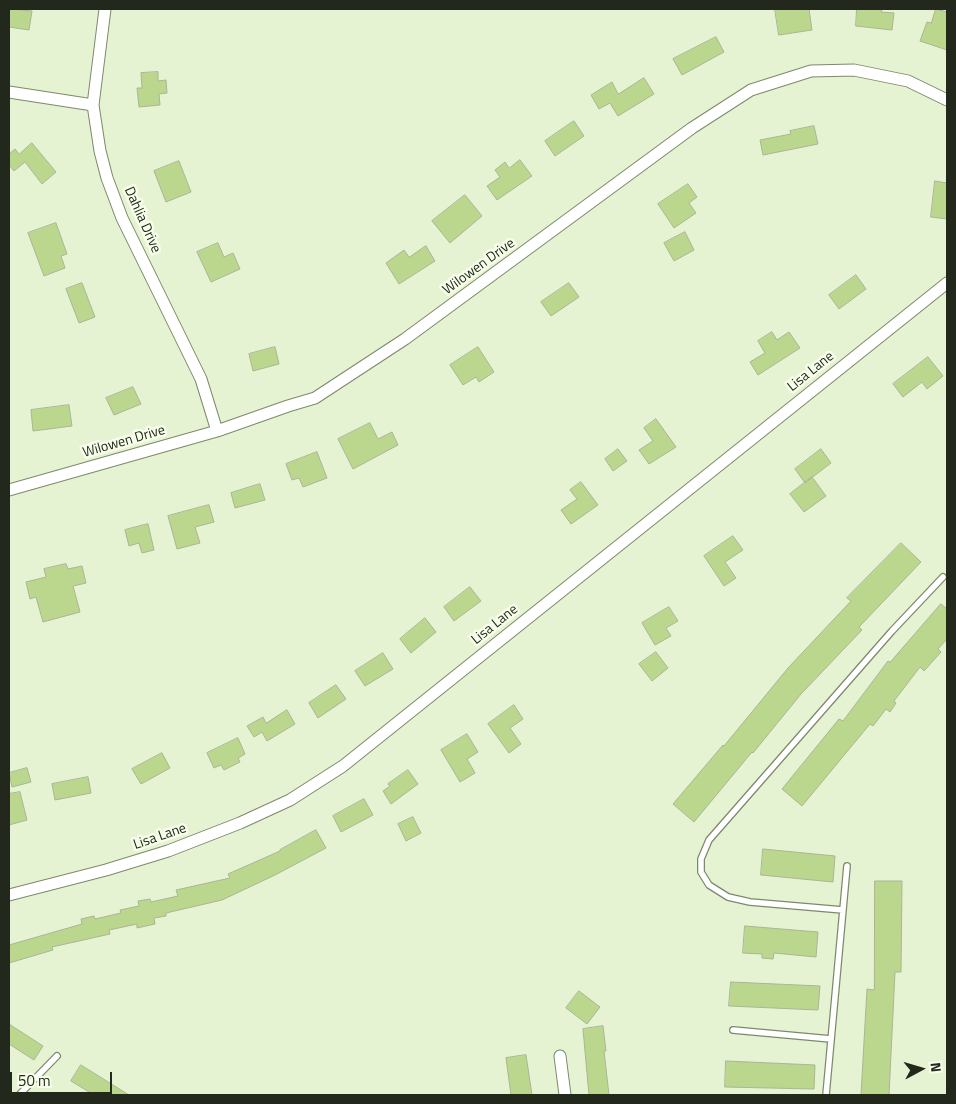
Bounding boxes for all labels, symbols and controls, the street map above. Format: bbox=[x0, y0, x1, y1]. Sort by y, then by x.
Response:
street label: Dahlia Drive bbox=[120, 184, 164, 256]
street label: Wilowen Drive bbox=[440, 235, 518, 299]
street label: Lisa Lane bbox=[784, 348, 838, 396]
street label: Wilowen Drive bbox=[81, 422, 167, 462]
street label: Lisa Lane bbox=[468, 601, 522, 649]
street label: Lisa Lane bbox=[131, 820, 189, 854]
north arrow bbox=[896, 1044, 946, 1094]
text: N bbox=[925, 1061, 947, 1073]
scale bar bbox=[12, 1062, 115, 1094]
text: 50 m bbox=[18, 1069, 51, 1092]

